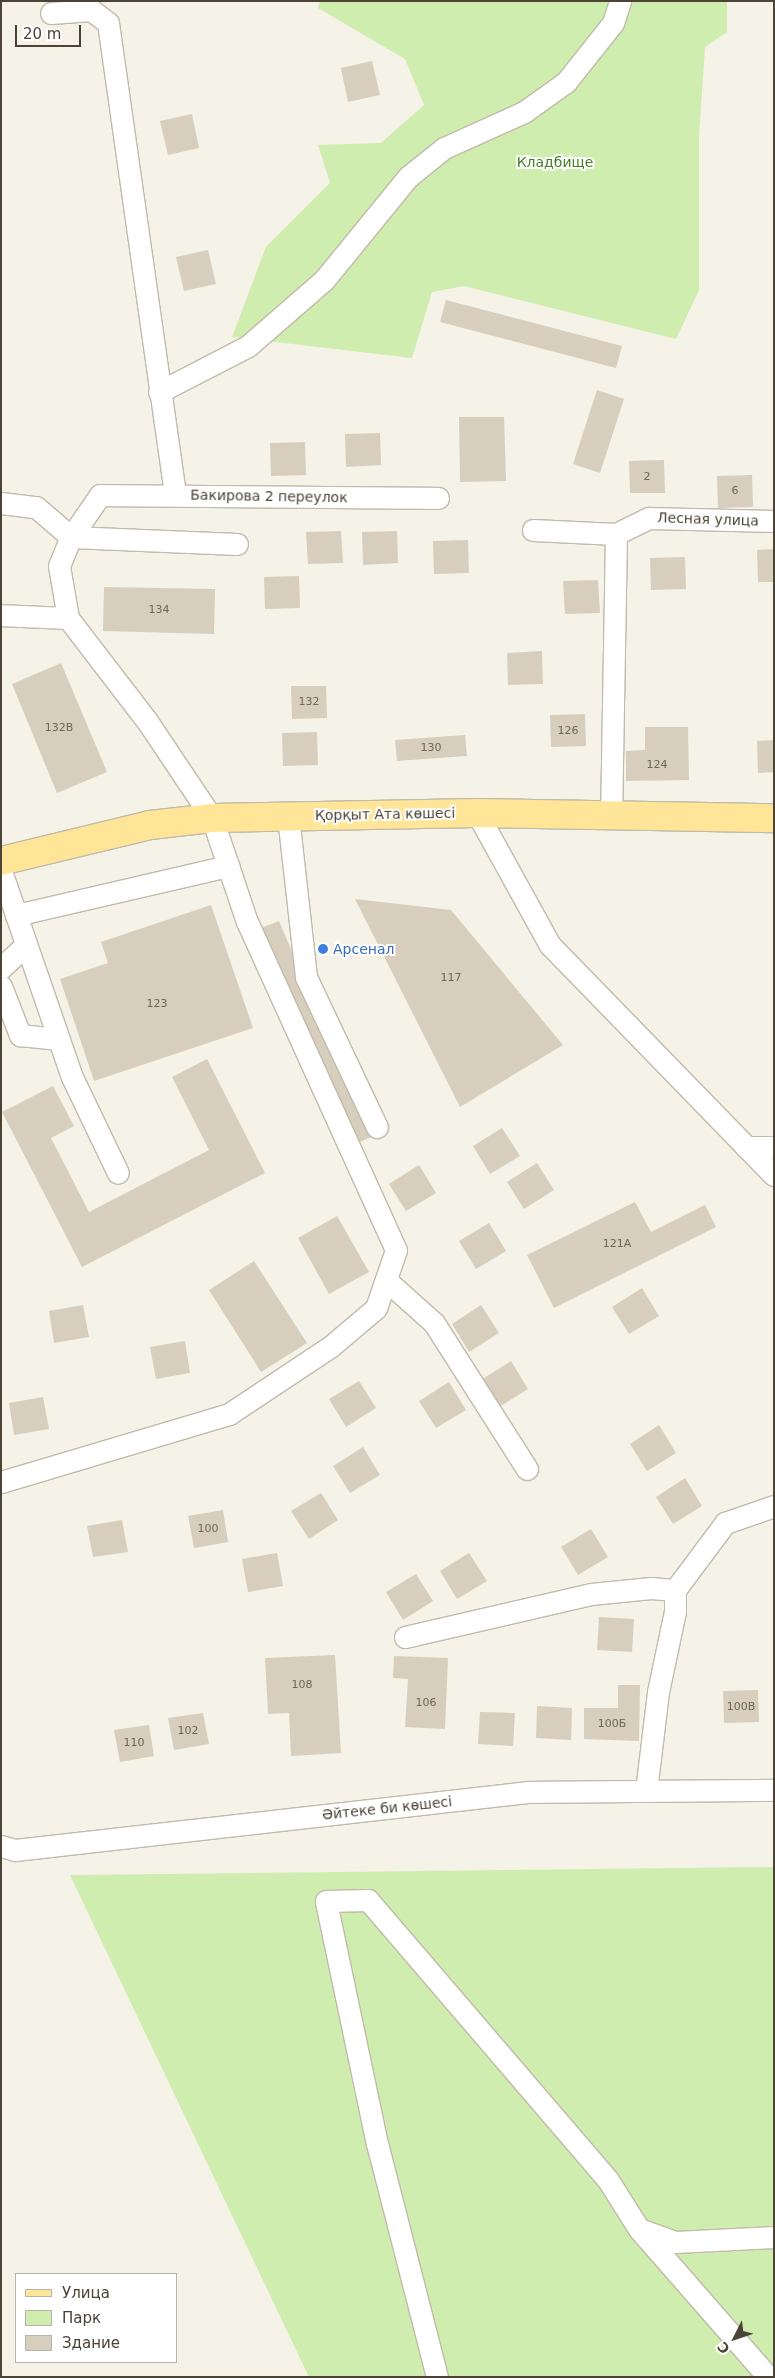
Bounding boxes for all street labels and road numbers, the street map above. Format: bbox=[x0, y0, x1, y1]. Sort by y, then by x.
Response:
street label: Бакирова 2 переулок bbox=[190, 486, 348, 506]
street label: Лесная улица bbox=[657, 509, 759, 529]
street label: Қорқыт Ата көшесі bbox=[315, 804, 455, 824]
street label: Әйтеке би көшесі bbox=[321, 1793, 453, 1823]

